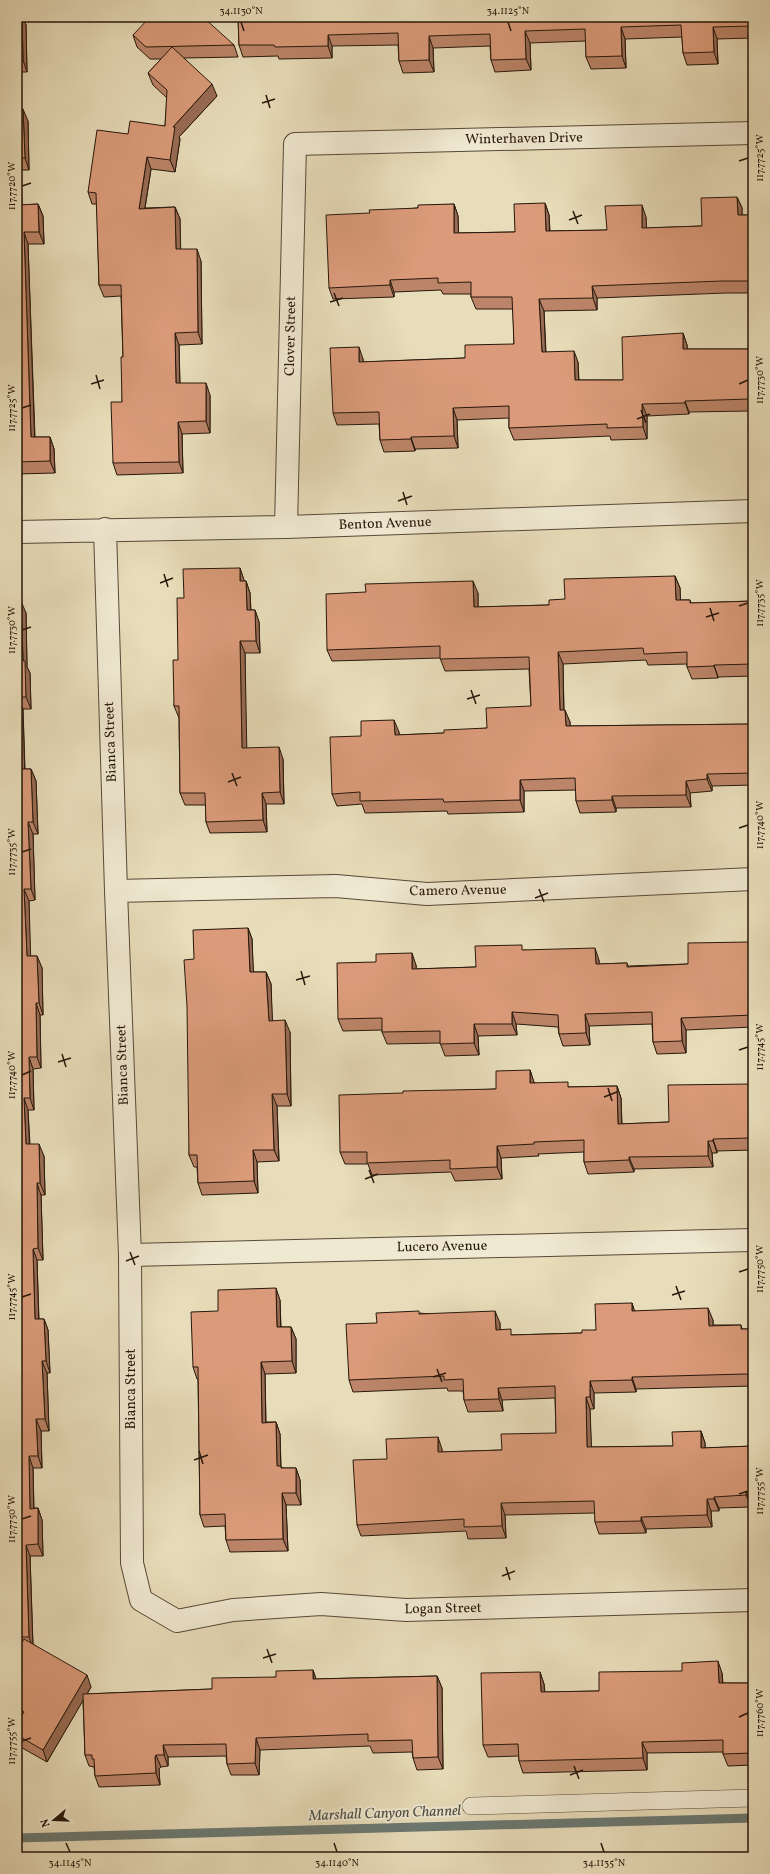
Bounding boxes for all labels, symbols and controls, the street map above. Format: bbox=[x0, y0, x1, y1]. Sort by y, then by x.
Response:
text: 34.1130°N bbox=[219, 4, 263, 18]
text: 34.1125°N bbox=[487, 4, 530, 18]
street label: Winterhaven Drive bbox=[465, 128, 583, 150]
text: 117.7725°W bbox=[753, 134, 767, 182]
text: 117.7720°W bbox=[5, 162, 19, 210]
street label: Clover Street bbox=[281, 296, 301, 376]
text: 117.7730°W bbox=[753, 356, 767, 404]
text: 117.7725°W bbox=[5, 384, 19, 432]
street label: Benton Avenue bbox=[338, 513, 432, 535]
text: 117.7735°W bbox=[753, 579, 767, 627]
text: 117.7730°W bbox=[5, 606, 19, 654]
street label: Bianca Street bbox=[100, 701, 122, 783]
text: 117.7740°W bbox=[753, 801, 767, 849]
text: 117.7735°W bbox=[5, 828, 19, 876]
street label: Camero Avenue bbox=[409, 881, 507, 901]
text: 117.7745°W bbox=[753, 1023, 767, 1071]
street label: Bianca Street bbox=[112, 1024, 134, 1106]
text: 117.7740°W bbox=[5, 1051, 19, 1099]
street label: Lucero Avenue bbox=[397, 1237, 488, 1257]
text: 117.7750°W bbox=[753, 1245, 767, 1293]
text: 117.7745°W bbox=[5, 1273, 19, 1321]
street label: Bianca Street bbox=[122, 1348, 141, 1430]
text: 117.7755°W bbox=[753, 1467, 767, 1515]
text: 117.7750°W bbox=[5, 1495, 19, 1543]
street label: Logan Street bbox=[404, 1599, 482, 1619]
text: 117.7760°W bbox=[753, 1689, 767, 1737]
text: 117.7755°W bbox=[5, 1717, 19, 1765]
north arrow bbox=[34, 1800, 74, 1840]
water label: Marshall Canyon Channel bbox=[307, 1801, 462, 1827]
text: N bbox=[38, 1817, 54, 1829]
text: 34.1145°N bbox=[49, 1856, 92, 1870]
text: 34.1140°N bbox=[315, 1856, 360, 1870]
text: 34.1135°N bbox=[583, 1856, 626, 1870]

